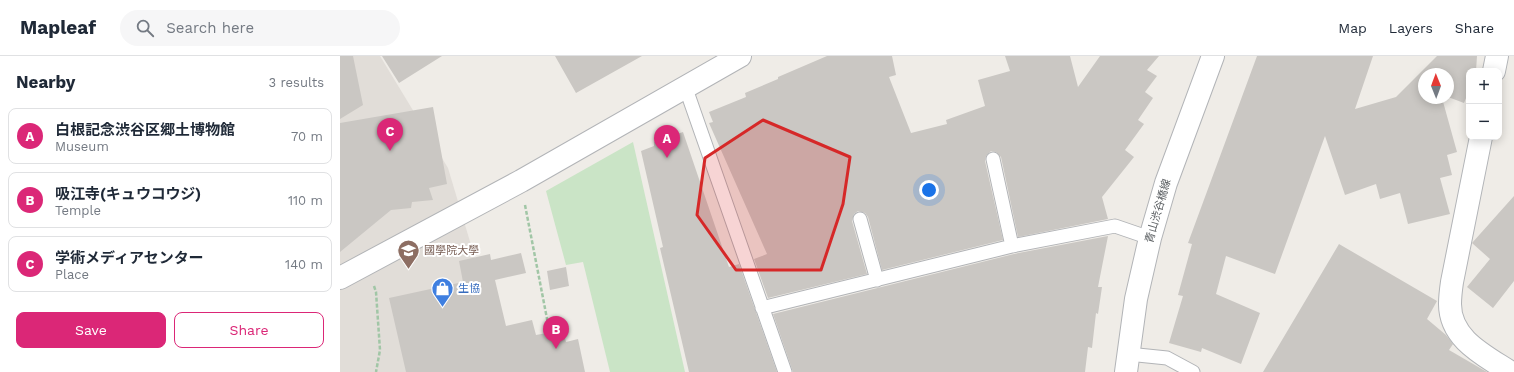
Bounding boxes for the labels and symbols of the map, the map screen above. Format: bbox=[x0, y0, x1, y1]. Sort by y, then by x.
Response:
north arrow bbox=[1418, 68, 1454, 104]
pin: C bbox=[377, 118, 403, 151]
pin: A bbox=[654, 125, 680, 158]
street label: 青山渋谷橋線 bbox=[1143, 177, 1173, 245]
your location bbox=[919, 180, 939, 200]
school or university icon: 國學院大學 bbox=[396, 237, 422, 270]
place label: 國學院大學 bbox=[424, 244, 479, 257]
shop icon: 生協 bbox=[430, 275, 456, 308]
place label: 生協 bbox=[458, 282, 480, 295]
pin: B bbox=[543, 316, 569, 349]

